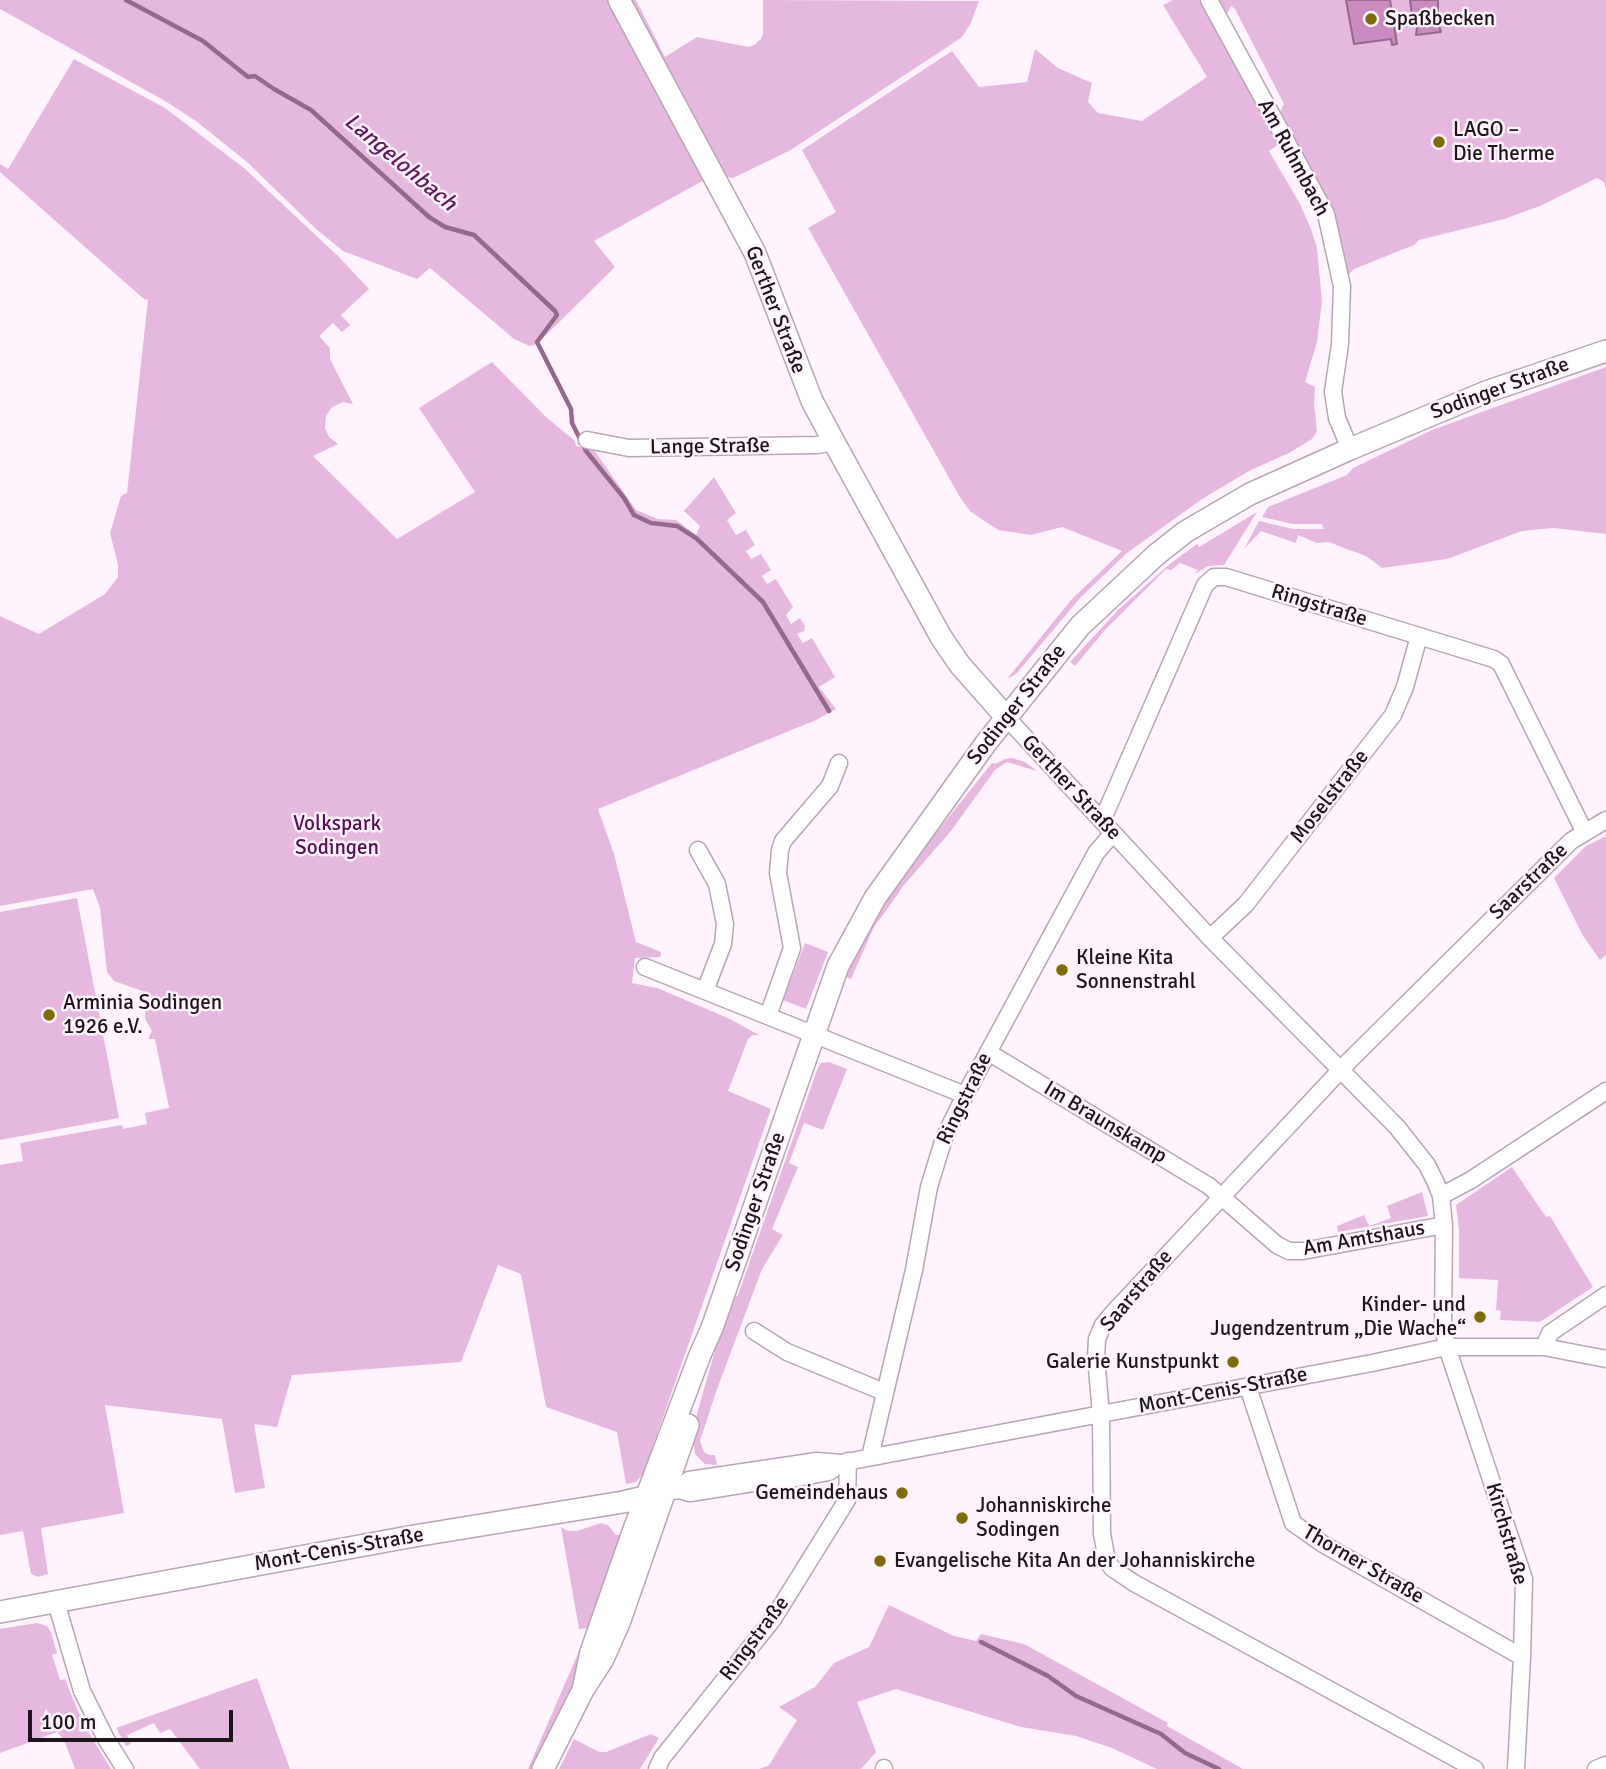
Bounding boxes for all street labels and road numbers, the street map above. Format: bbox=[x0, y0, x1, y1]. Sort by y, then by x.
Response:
street label: Am Ruhmbach bbox=[1252, 95, 1334, 221]
street label: Gerther Straße bbox=[739, 243, 811, 377]
street label: Sodinger Straße bbox=[1427, 352, 1573, 426]
street label: Lange Straße bbox=[650, 433, 770, 461]
street label: Ringstraße bbox=[1268, 579, 1370, 633]
street label: Sodinger Straße bbox=[962, 640, 1072, 770]
street label: Gerther Straße bbox=[1016, 730, 1126, 846]
street label: Moselstraße bbox=[1286, 745, 1374, 849]
street label: Saarstraße bbox=[1485, 839, 1573, 925]
street label: Ringstraße bbox=[932, 1049, 998, 1149]
street label: Im Braunskamp bbox=[1039, 1076, 1171, 1170]
street label: Sodinger Straße bbox=[720, 1129, 792, 1275]
street label: Am Amtshaus bbox=[1301, 1216, 1427, 1262]
street label: Saarstraße bbox=[1095, 1245, 1179, 1337]
street label: Mont-Cenis-Straße bbox=[1136, 1362, 1310, 1420]
street label: Kirchstraße bbox=[1479, 1480, 1533, 1588]
street label: Thorner Straße bbox=[1298, 1520, 1428, 1610]
street label: Mont-Cenis-Straße bbox=[252, 1523, 426, 1577]
street label: Ringstraße bbox=[715, 1592, 795, 1686]

